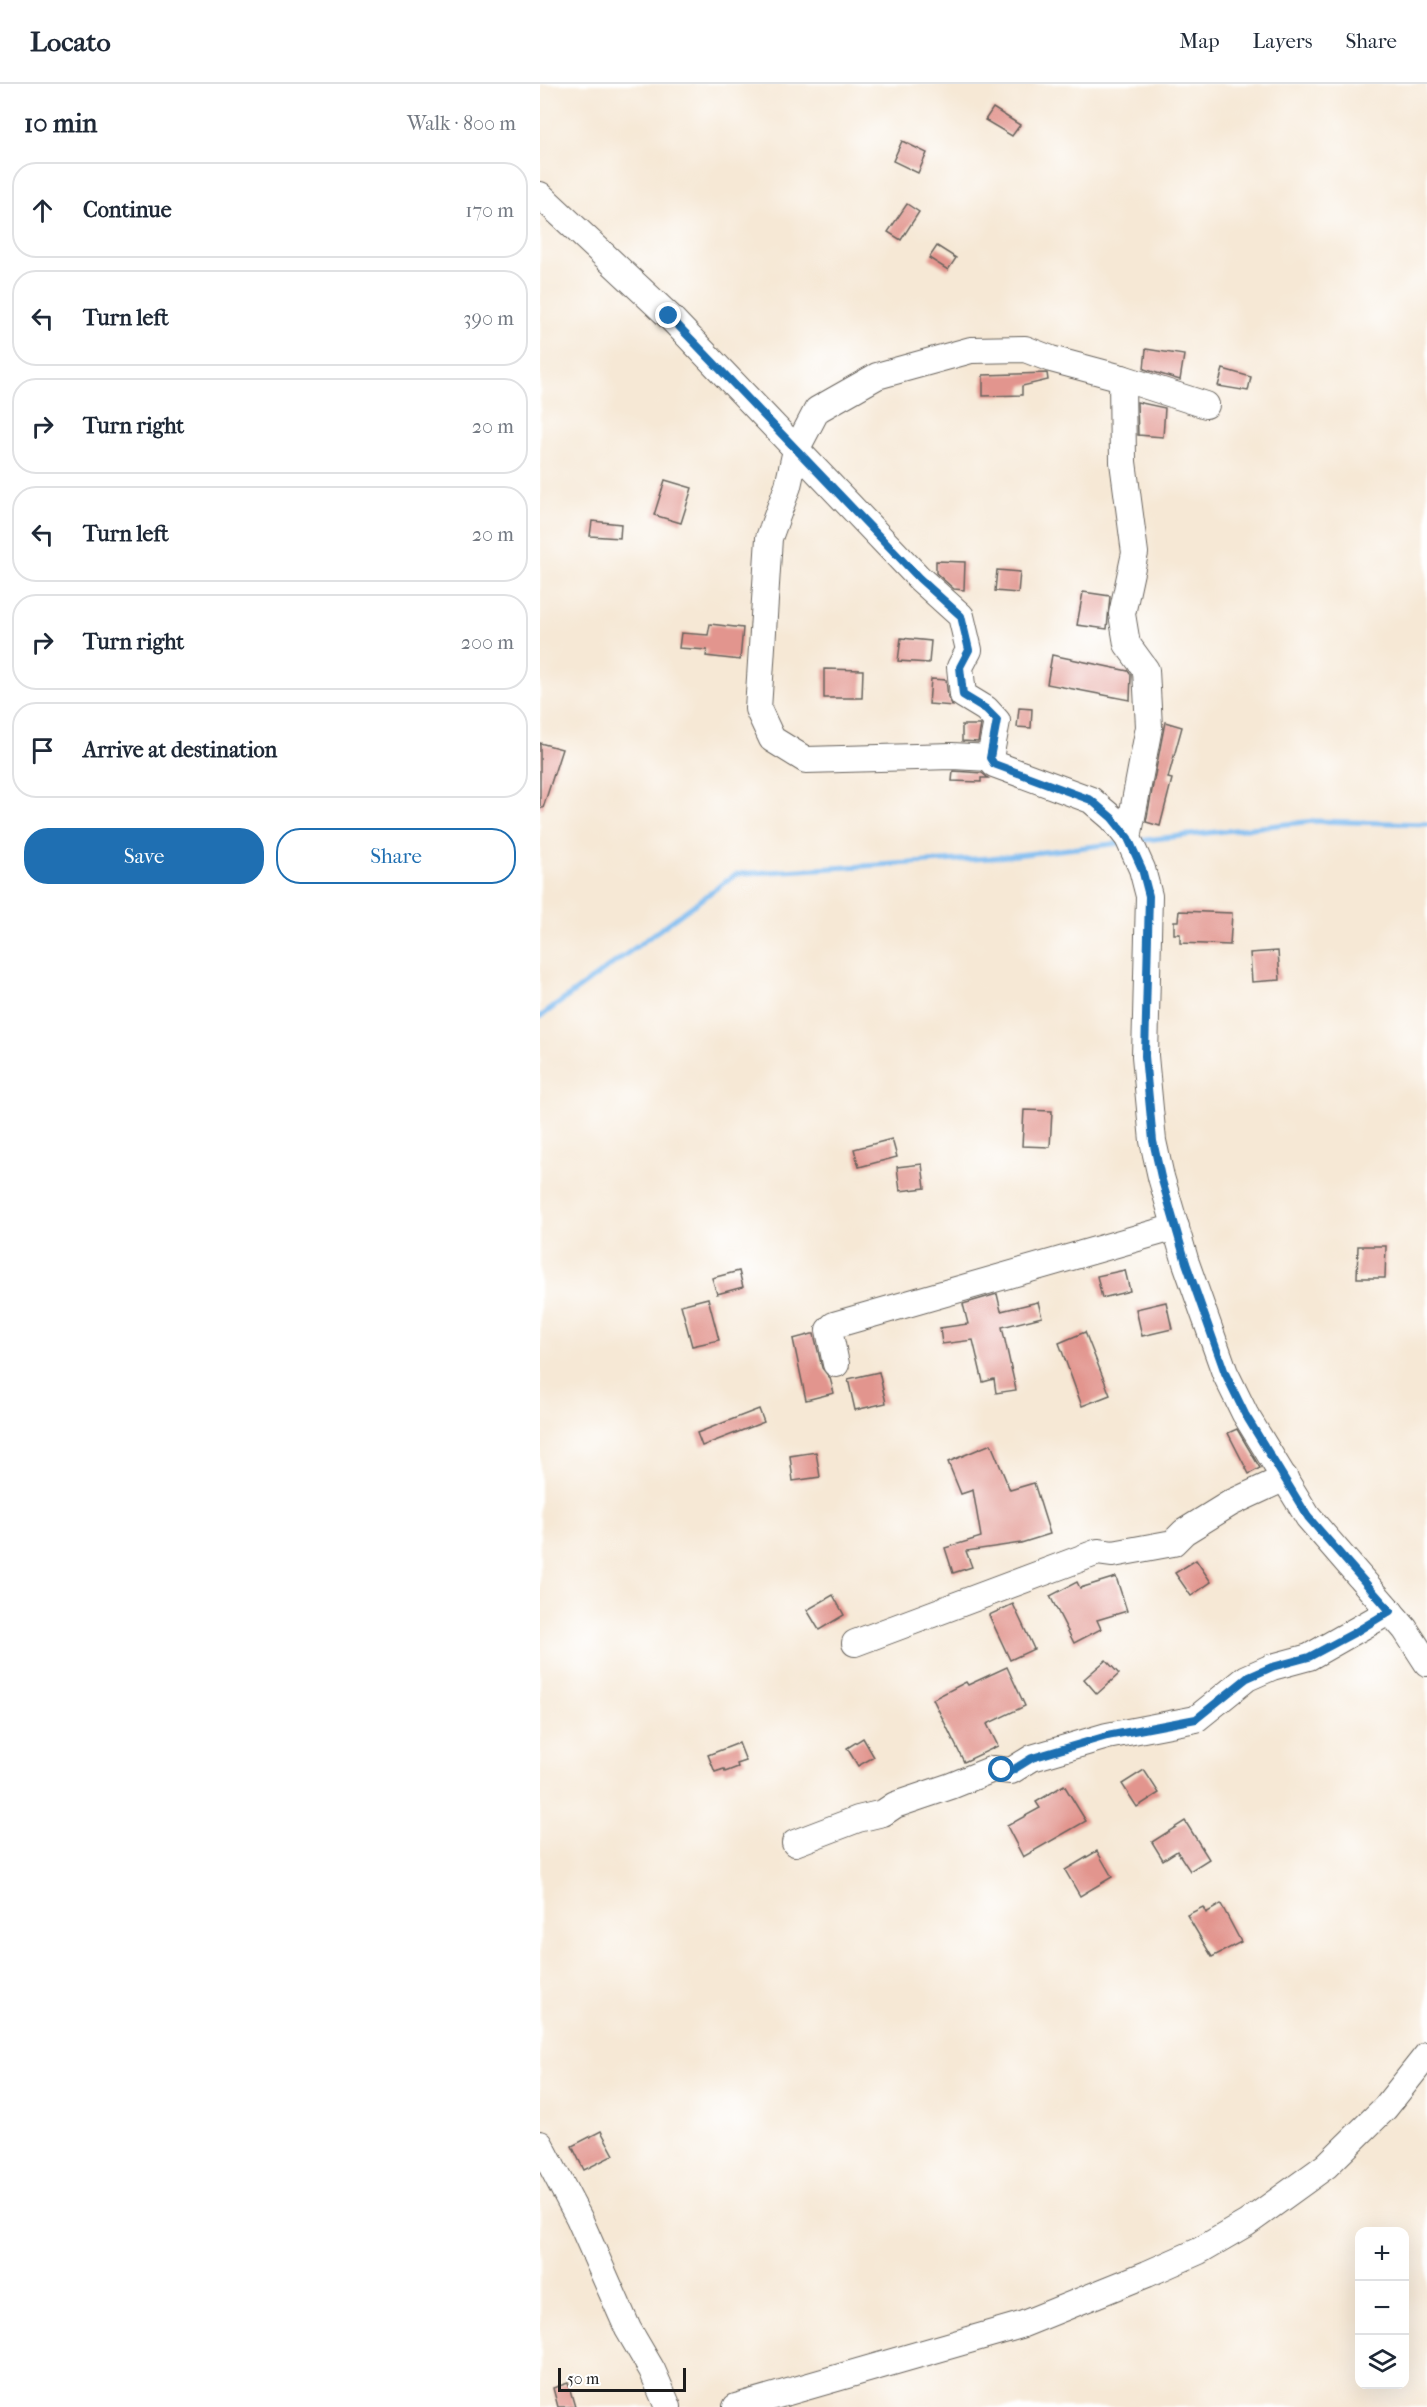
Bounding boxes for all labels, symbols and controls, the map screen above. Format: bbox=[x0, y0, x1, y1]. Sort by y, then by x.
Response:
text: Locato bbox=[30, 25, 111, 58]
text: Map bbox=[1179, 29, 1220, 53]
text: Layers bbox=[1253, 29, 1312, 53]
text: Share bbox=[1345, 29, 1397, 53]
text: 10 min bbox=[24, 108, 97, 139]
text: Walk · 800 m bbox=[407, 112, 516, 135]
icon: ahead bbox=[26, 194, 59, 227]
text: Continue bbox=[83, 197, 172, 223]
text: 170 m bbox=[465, 199, 514, 222]
icon: left bbox=[26, 302, 59, 335]
route end bbox=[655, 302, 681, 328]
text: Turn left bbox=[83, 305, 169, 331]
text: 390 m bbox=[463, 307, 514, 330]
icon: right bbox=[26, 410, 59, 443]
text: Turn right bbox=[83, 413, 184, 439]
text: 20 m bbox=[472, 415, 514, 438]
icon: left bbox=[26, 518, 59, 551]
text: Turn left bbox=[83, 521, 169, 547]
text: 20 m bbox=[472, 523, 514, 546]
icon: right bbox=[26, 626, 59, 659]
text: Turn right bbox=[83, 629, 184, 655]
text: 200 m bbox=[461, 631, 514, 654]
icon: arrive bbox=[26, 734, 59, 767]
text: Arrive at destination bbox=[83, 737, 277, 763]
button: Save bbox=[24, 828, 264, 884]
button: Share bbox=[276, 828, 516, 884]
route start bbox=[988, 1756, 1014, 1782]
map controls bbox=[1355, 2227, 1409, 2389]
button: + bbox=[1355, 2227, 1409, 2281]
button: − bbox=[1355, 2281, 1409, 2335]
button: layers bbox=[1355, 2335, 1409, 2389]
scale bar bbox=[558, 2365, 686, 2392]
text: 50 m bbox=[567, 2369, 599, 2388]

